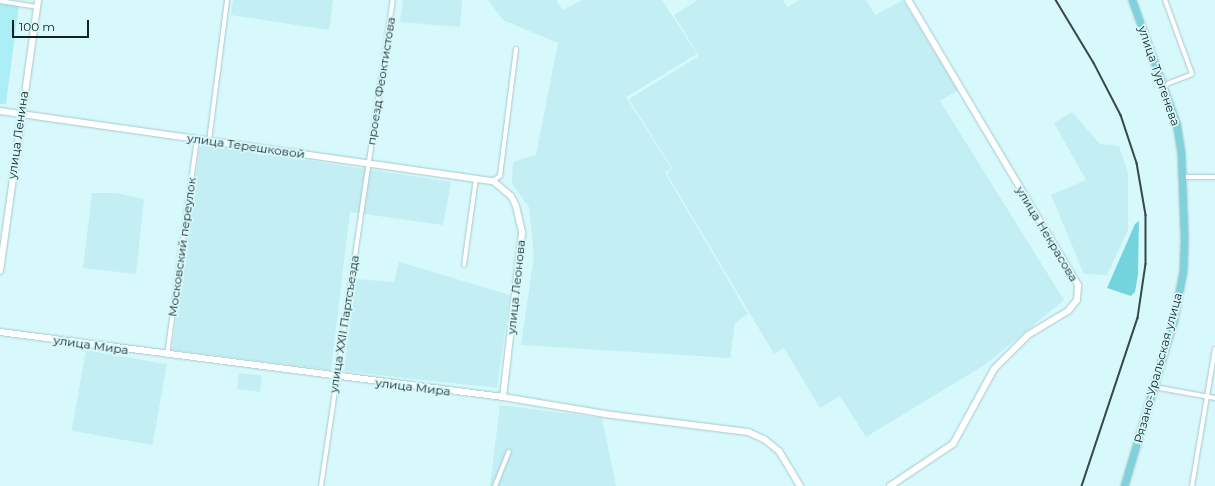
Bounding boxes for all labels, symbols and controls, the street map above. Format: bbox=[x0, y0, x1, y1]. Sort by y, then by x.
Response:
scale bar bbox=[14, 12, 91, 38]
street label: проезд Феоктистова bbox=[364, 16, 398, 146]
text: 100 m bbox=[19, 19, 55, 34]
street label: улица Тургенева bbox=[1135, 24, 1183, 128]
street label: улица Ленина bbox=[5, 90, 31, 180]
street label: улица Терешковой bbox=[186, 131, 306, 161]
street label: Московский переулок bbox=[165, 176, 199, 318]
street label: улица Некрасова bbox=[1013, 184, 1081, 284]
street label: улица Леонова bbox=[504, 239, 528, 335]
street label: улица XXII Партсъезда bbox=[326, 254, 362, 394]
street label: Рязано-Уральская улица bbox=[1131, 291, 1185, 445]
street label: улица Мира bbox=[53, 333, 129, 357]
street label: улица Мира bbox=[375, 375, 451, 399]

